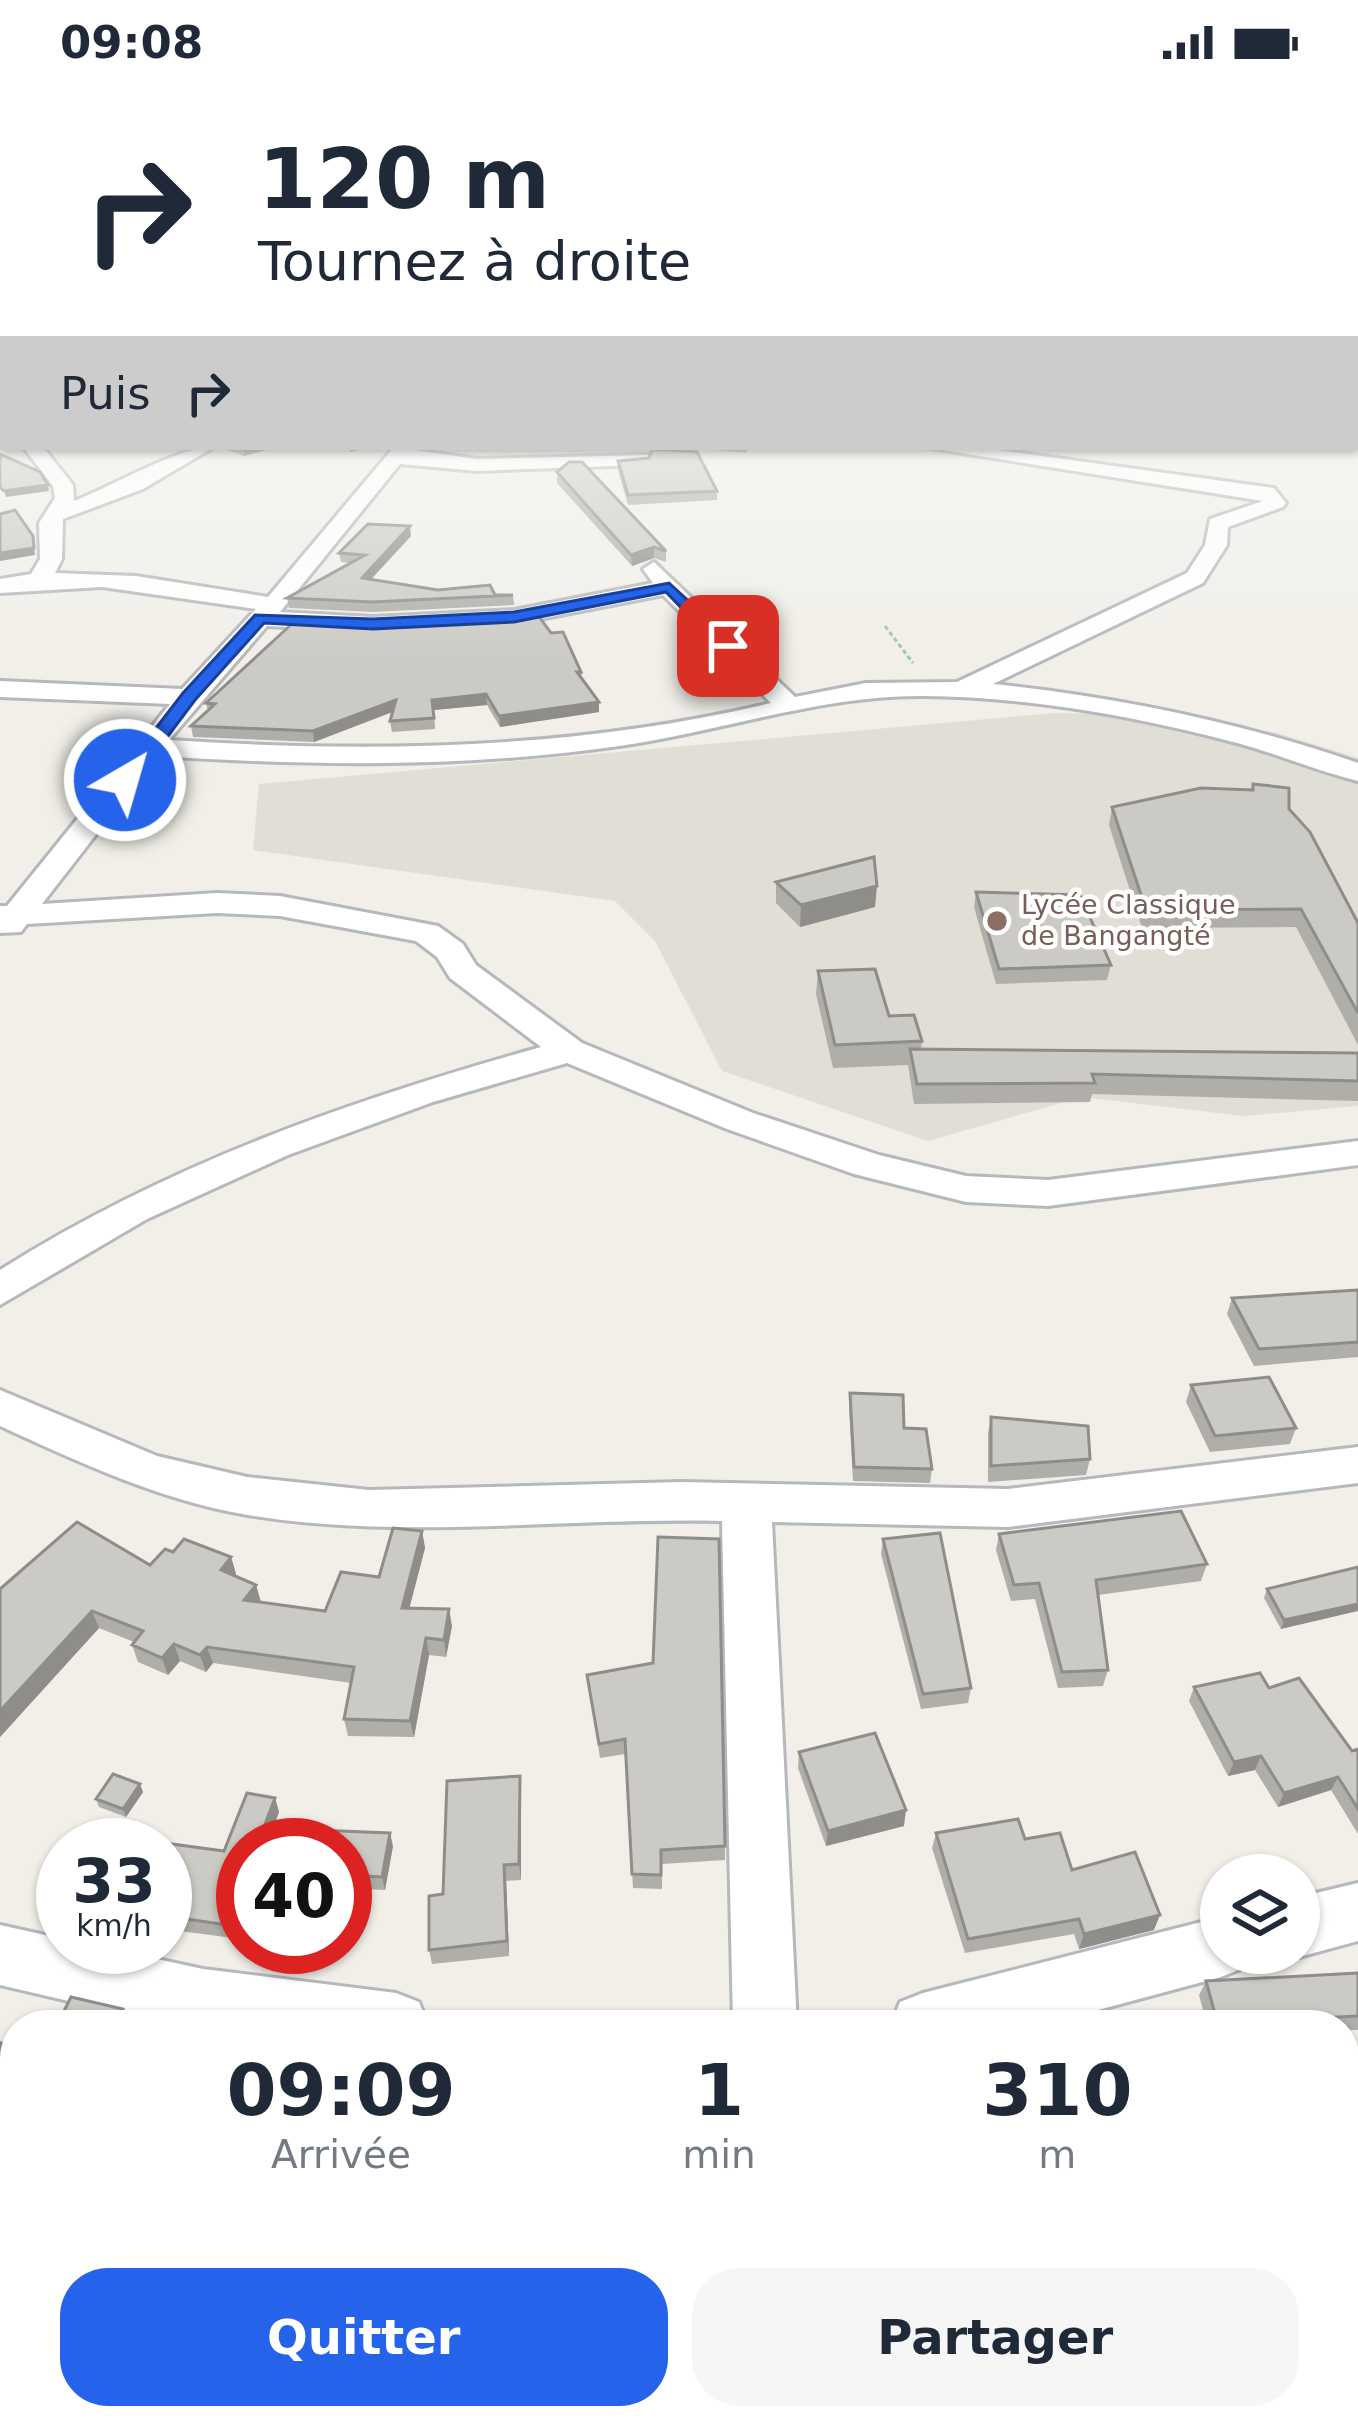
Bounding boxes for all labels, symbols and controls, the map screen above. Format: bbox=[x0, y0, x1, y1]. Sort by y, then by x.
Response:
text: 09:08 bbox=[60, 16, 203, 69]
text: 120 m bbox=[258, 130, 550, 228]
icon: right bbox=[60, 132, 216, 288]
text: Tournez à droite bbox=[258, 230, 691, 293]
icon: right bbox=[175, 360, 241, 426]
text: Puis bbox=[60, 367, 151, 420]
pin bbox=[677, 595, 779, 697]
icon: arrive bbox=[695, 613, 761, 679]
position arrow bbox=[62, 717, 188, 843]
place label: Lycée Classique de Bangangté bbox=[1021, 889, 1236, 951]
marker: Lycée Classique de Bangangté bbox=[984, 908, 1010, 934]
speed limit sign: 40 bbox=[216, 1818, 372, 1974]
text: 33 bbox=[72, 1846, 156, 1916]
map controls bbox=[1200, 1854, 1320, 1974]
button: layers bbox=[1200, 1854, 1320, 1974]
text: km/h bbox=[76, 1908, 152, 1943]
text: 09:09 bbox=[226, 2048, 456, 2132]
text: 1 bbox=[694, 2048, 744, 2132]
text: 310 bbox=[982, 2048, 1132, 2132]
text: Arrivée bbox=[271, 2132, 411, 2177]
text: min bbox=[682, 2132, 756, 2177]
text: m bbox=[1038, 2132, 1076, 2177]
button: Quitter bbox=[60, 2268, 668, 2406]
button: Partager bbox=[692, 2268, 1299, 2406]

